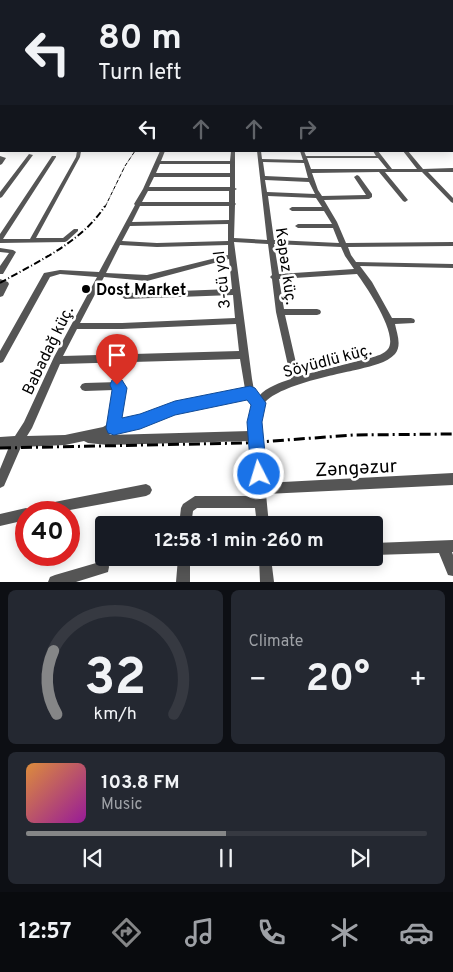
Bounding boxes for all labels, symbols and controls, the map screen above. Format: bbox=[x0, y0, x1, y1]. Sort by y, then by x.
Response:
text: 80 m bbox=[98, 17, 182, 61]
icon: left bbox=[15, 20, 80, 85]
text: Turn left bbox=[98, 60, 181, 87]
icon: left bbox=[134, 115, 162, 143]
icon: ahead bbox=[187, 115, 215, 143]
icon: ahead bbox=[240, 115, 268, 143]
icon: right bbox=[293, 115, 321, 143]
street label: Kəpəz küç. bbox=[270, 226, 300, 306]
street label: 3-cü yol bbox=[210, 250, 236, 310]
place label: Dost Market bbox=[96, 281, 186, 301]
marker: Dost Market bbox=[80, 283, 92, 295]
street label: Babadağ küç. bbox=[19, 303, 79, 399]
pin bbox=[96, 334, 138, 385]
icon: arrive bbox=[103, 341, 131, 369]
street label: Söyüdlü küç. bbox=[281, 341, 374, 383]
position arrow bbox=[232, 447, 284, 499]
street label: Zəngəzur bbox=[314, 455, 398, 483]
speed limit sign: 40 bbox=[15, 501, 80, 566]
text: 12:58 · 1 min · 260 m bbox=[154, 529, 324, 553]
text: Climate bbox=[249, 632, 303, 652]
text: 32 bbox=[84, 647, 146, 713]
text: 20° bbox=[306, 656, 370, 705]
text: − bbox=[249, 663, 267, 699]
text: + bbox=[409, 663, 427, 699]
text: km/h bbox=[94, 703, 137, 726]
text: 103.8 FM bbox=[101, 771, 180, 795]
text: Music bbox=[101, 795, 142, 815]
icon: previous bbox=[79, 844, 107, 872]
icon: pause bbox=[212, 844, 240, 872]
icon: next bbox=[346, 844, 374, 872]
icon: directions bbox=[109, 915, 144, 950]
icon: music bbox=[182, 915, 217, 950]
icon: phone bbox=[254, 915, 289, 950]
icon: climate bbox=[327, 915, 362, 950]
icon: car bbox=[399, 915, 434, 950]
text: 12:57 bbox=[19, 919, 72, 946]

